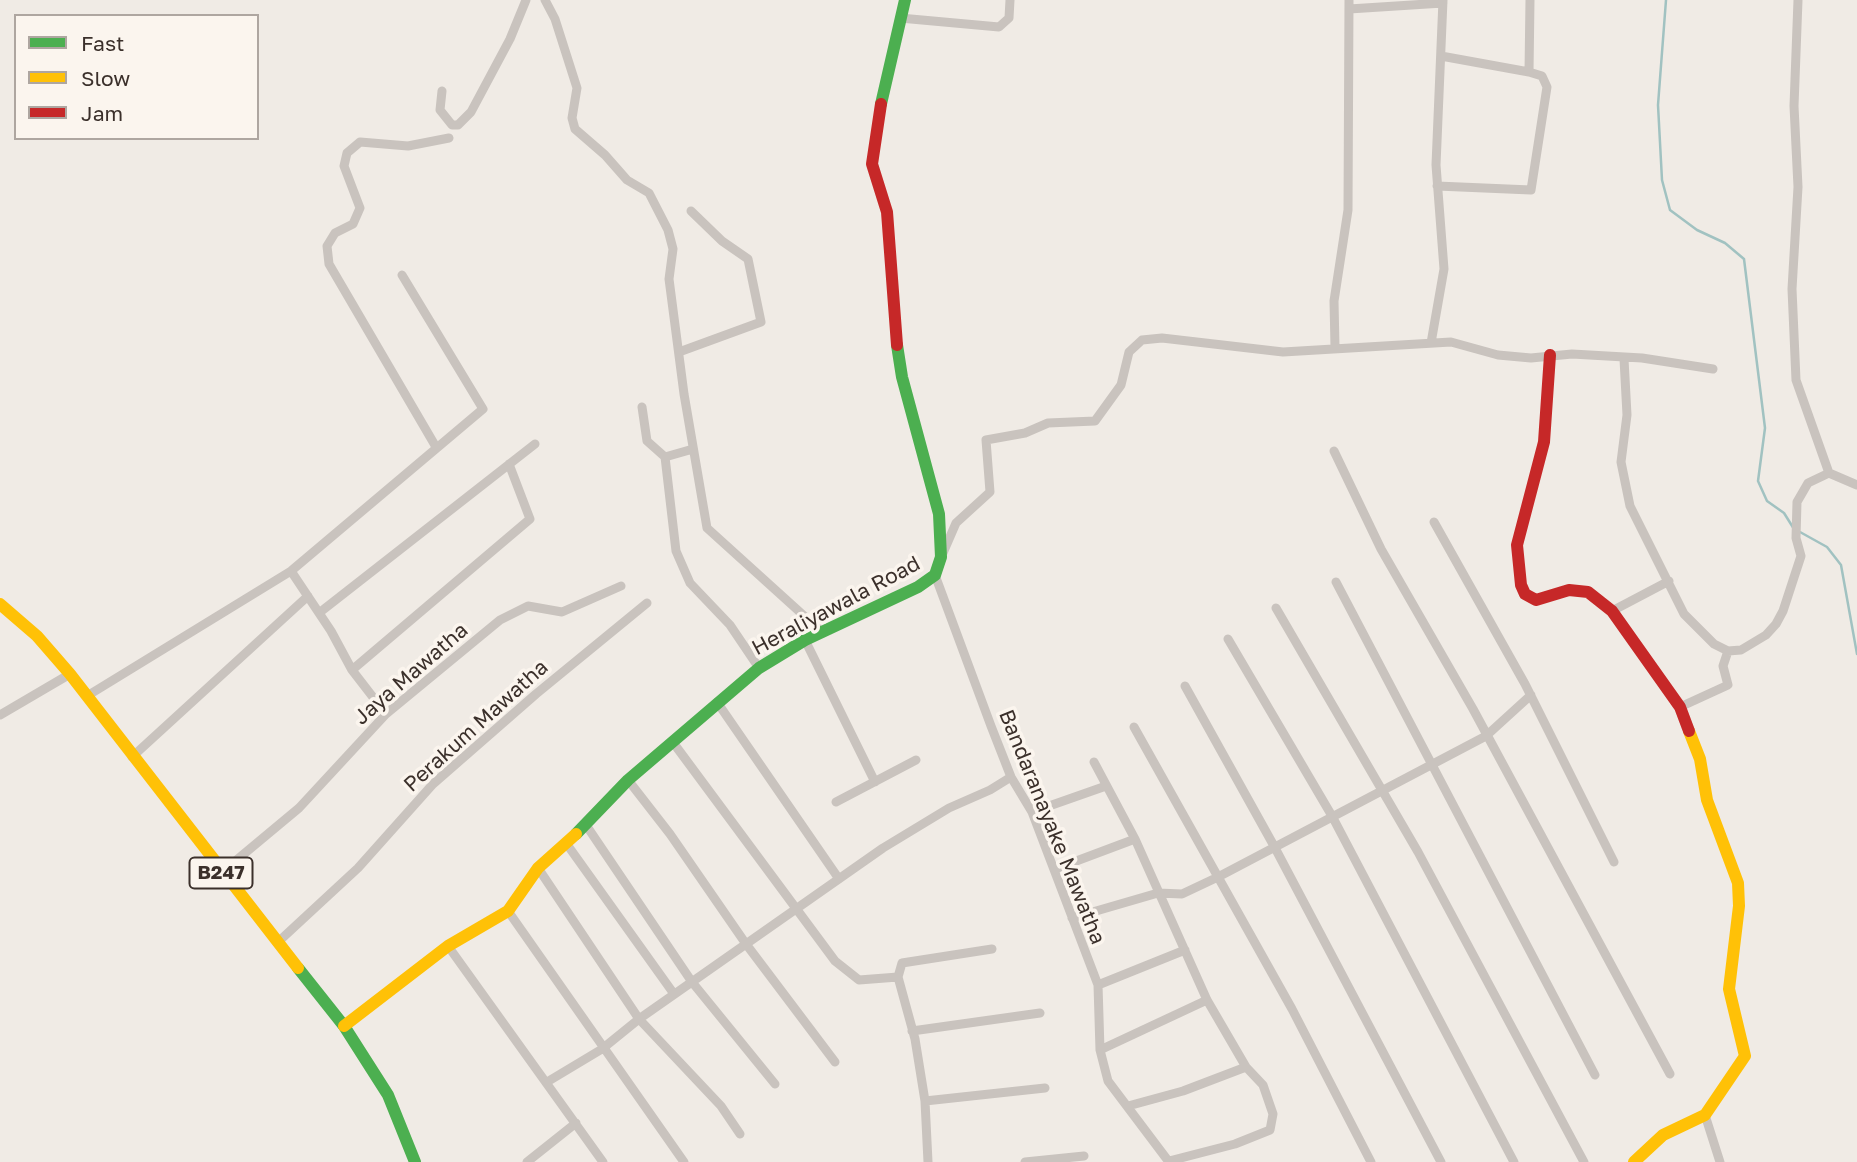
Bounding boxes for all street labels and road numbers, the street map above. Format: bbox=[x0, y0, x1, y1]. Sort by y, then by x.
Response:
street label: Heraliyawala Road bbox=[748, 551, 924, 661]
street label: Jaya Mawatha bbox=[349, 618, 473, 730]
street label: Perakum Mawatha bbox=[399, 655, 553, 797]
street label: Bandaranayake Mawatha bbox=[993, 706, 1111, 948]
road number: B247 bbox=[190, 858, 252, 888]

